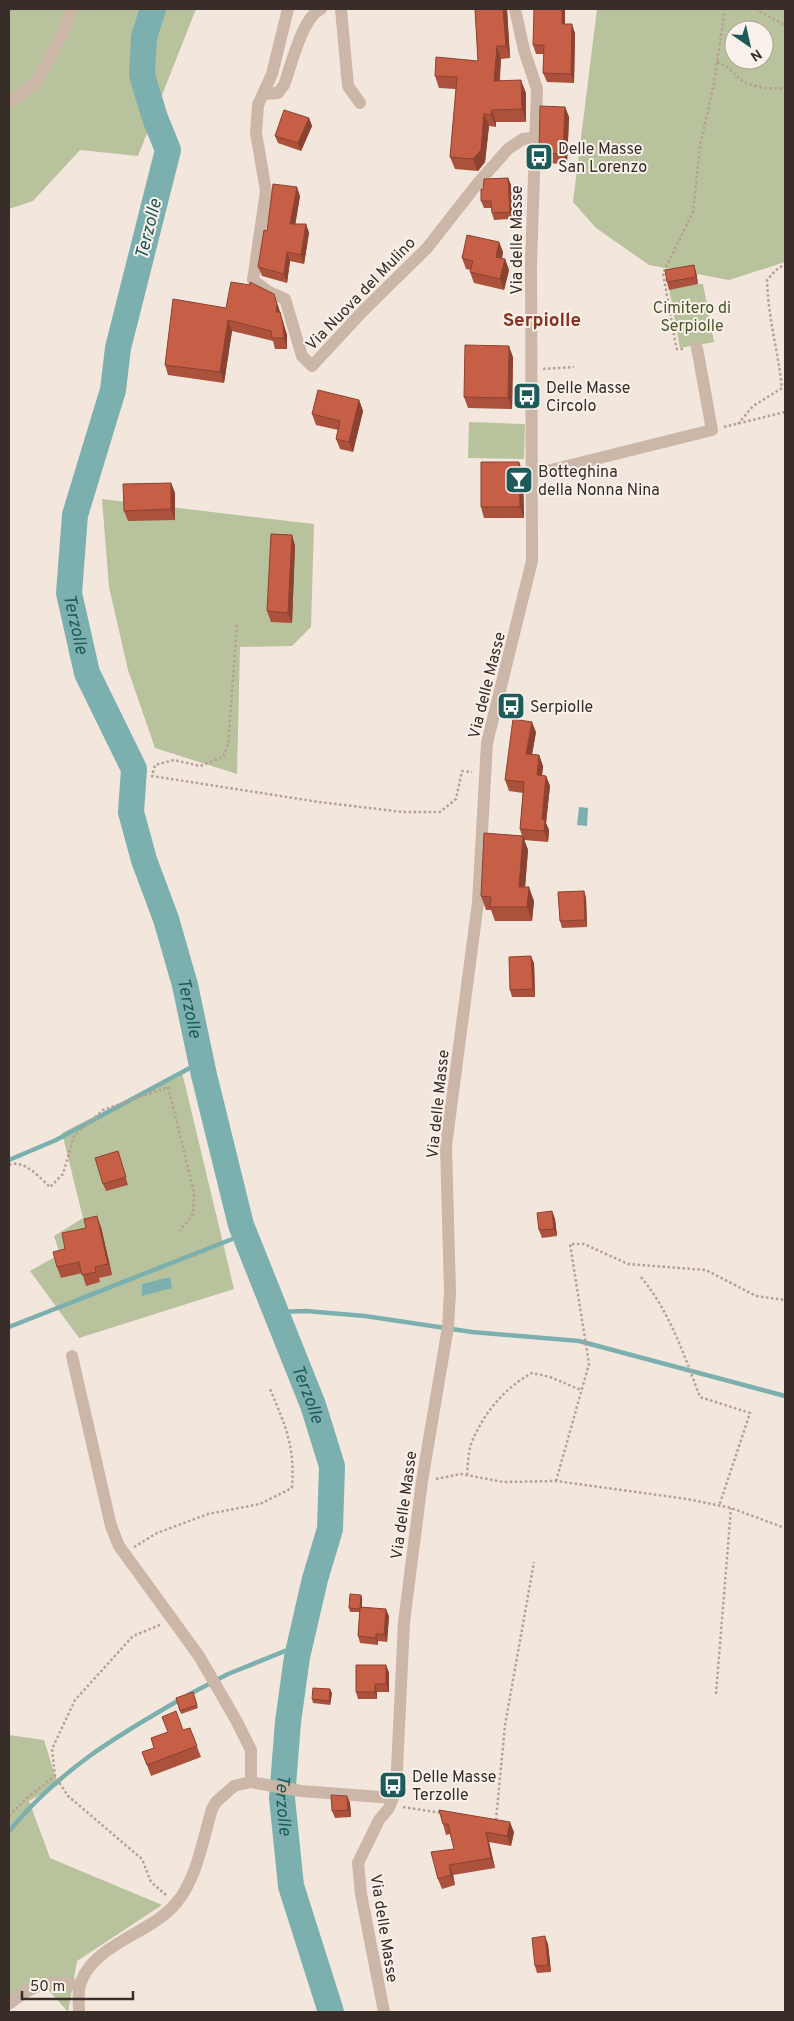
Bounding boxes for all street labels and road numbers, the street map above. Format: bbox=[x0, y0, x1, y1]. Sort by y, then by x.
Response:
street label: Via delle Masse bbox=[508, 185, 528, 295]
street label: Via Nuova del Mulino bbox=[302, 234, 421, 355]
street label: Via delle Masse bbox=[465, 630, 511, 741]
street label: Via delle Masse bbox=[423, 1049, 455, 1160]
street label: Via delle Masse bbox=[387, 1450, 422, 1561]
street label: Via delle Masse bbox=[365, 1873, 401, 1984]

